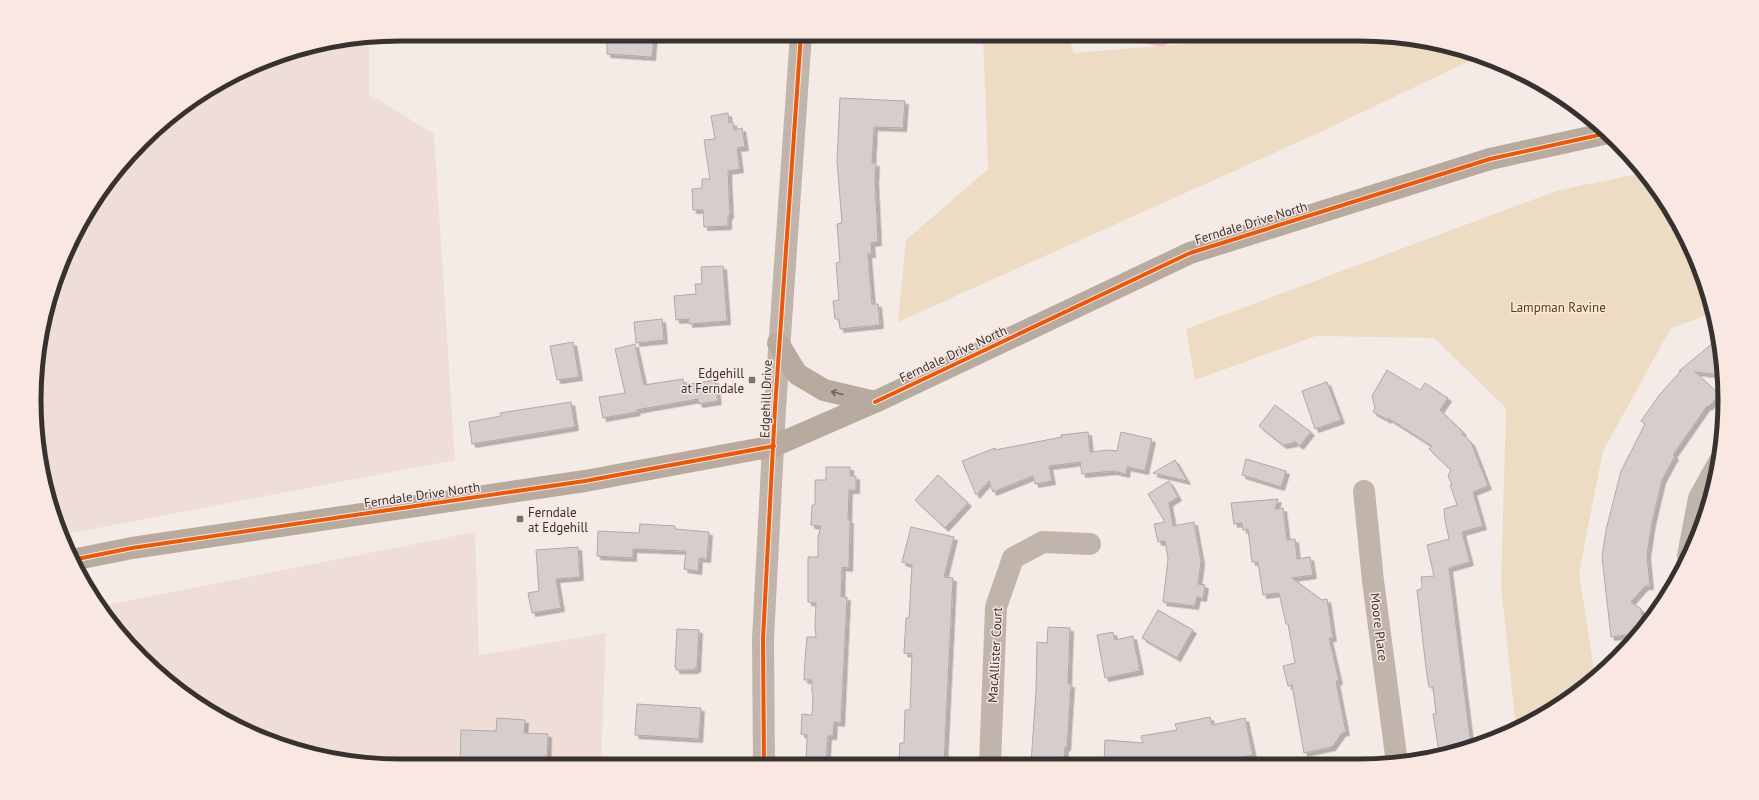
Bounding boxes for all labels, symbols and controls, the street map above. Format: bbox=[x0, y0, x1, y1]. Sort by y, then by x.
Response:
street label: Ferndale Drive North bbox=[1193, 198, 1309, 248]
park label: Lampman Ravine bbox=[1510, 299, 1606, 316]
street label: Ferndale Drive North bbox=[896, 322, 1010, 386]
street label: Edgehill Drive bbox=[756, 360, 776, 438]
place label: Edgehill at Ferndale bbox=[681, 365, 744, 397]
marker: Edgehill at Ferndale bbox=[747, 375, 757, 385]
one-way arrow bbox=[831, 389, 844, 396]
street label: Ferndale Drive North bbox=[363, 478, 481, 512]
place label: Ferndale at Edgehill bbox=[528, 504, 588, 536]
marker: Ferndale at Edgehill bbox=[515, 514, 525, 524]
street label: Moore Place bbox=[1366, 592, 1392, 662]
street label: MacAllister Court bbox=[984, 606, 1006, 703]

